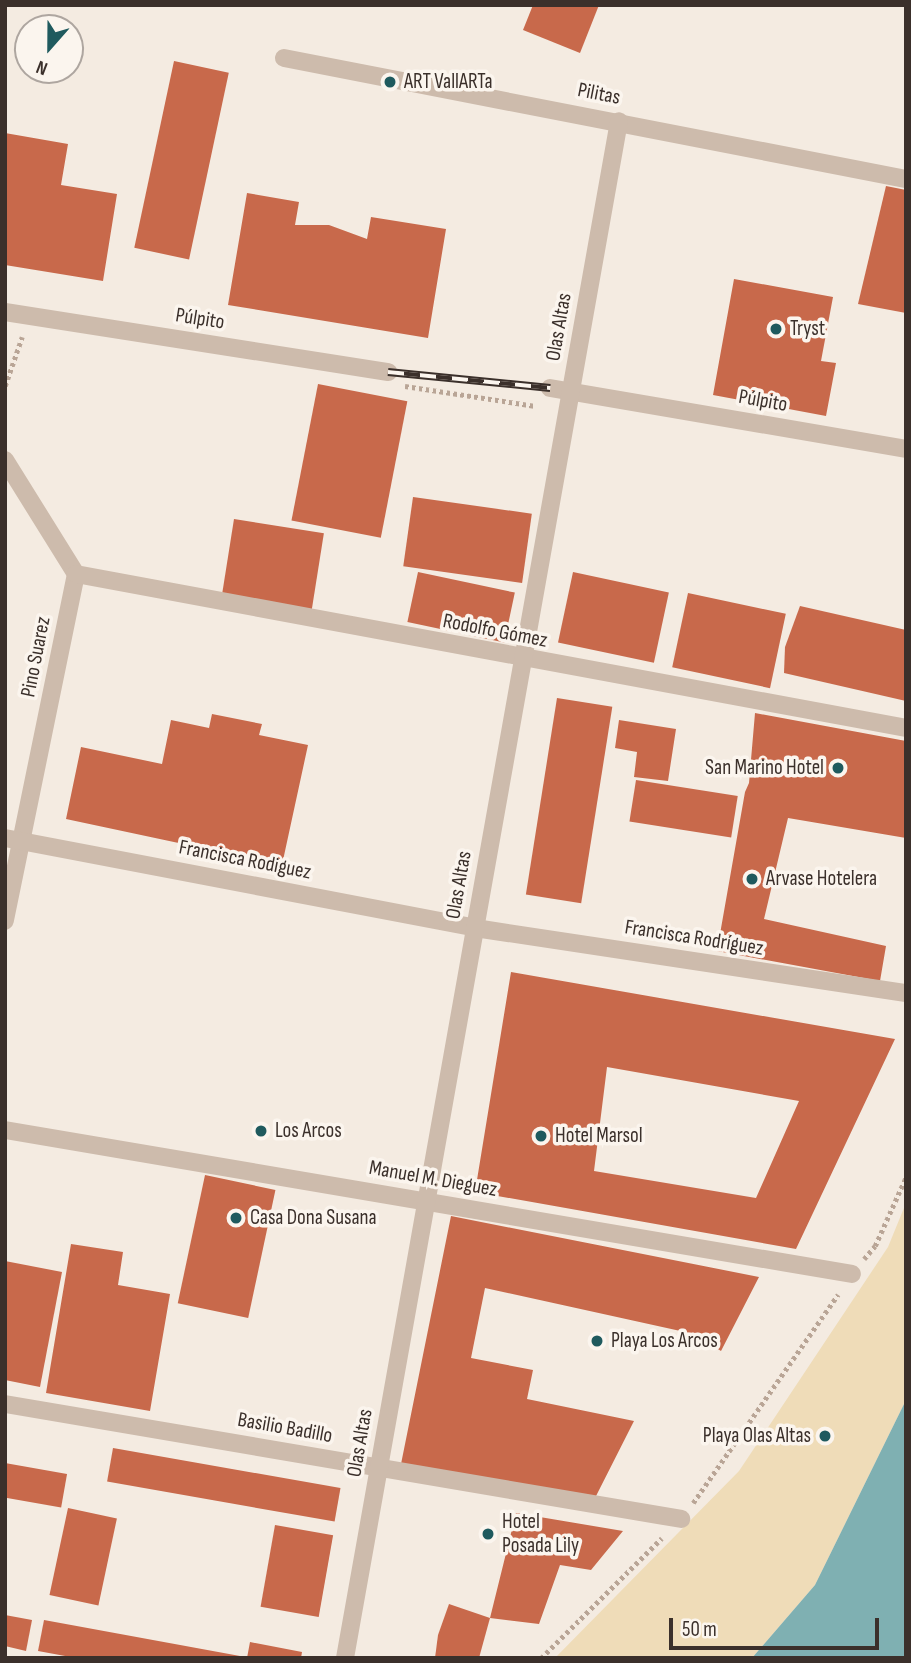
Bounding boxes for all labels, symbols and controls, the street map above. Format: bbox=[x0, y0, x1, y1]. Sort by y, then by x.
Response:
north arrow bbox=[14, 14, 84, 84]
text: N bbox=[33, 55, 51, 80]
place label: ART VallARTa bbox=[404, 69, 493, 95]
marker: ART VallARTa bbox=[382, 74, 398, 90]
street label: Pilitas bbox=[576, 78, 622, 110]
street label: Olas Altas bbox=[541, 291, 577, 363]
street label: Púlpito bbox=[174, 303, 226, 335]
place label: Tryst bbox=[790, 316, 825, 342]
marker: Tryst bbox=[768, 321, 784, 337]
street label: Púlpito bbox=[737, 384, 789, 418]
street label: Rodolfo Gómez bbox=[441, 609, 549, 653]
street label: Pino Suarez bbox=[16, 615, 56, 699]
place label: San Marino Hotel bbox=[705, 755, 824, 781]
marker: San Marino Hotel bbox=[830, 760, 846, 776]
street label: Francisca Rodiguez bbox=[177, 835, 313, 885]
street label: Olas Altas bbox=[441, 849, 477, 921]
place label: Arvase Hotelera bbox=[766, 866, 877, 892]
marker: Arvase Hotelera bbox=[744, 871, 760, 887]
street label: Francisca Rodríguez bbox=[623, 915, 765, 961]
place label: Los Arcos bbox=[275, 1118, 342, 1144]
marker: Los Arcos bbox=[253, 1123, 269, 1139]
place label: Hotel Marsol bbox=[555, 1123, 643, 1149]
marker: Hotel Marsol bbox=[533, 1128, 549, 1144]
street label: Manuel M. Dieguez bbox=[367, 1155, 499, 1203]
place label: Casa Dona Susana bbox=[250, 1205, 377, 1231]
marker: Casa Dona Susana bbox=[228, 1210, 244, 1226]
place label: Playa Los Arcos bbox=[611, 1328, 718, 1354]
marker: Playa Los Arcos bbox=[589, 1333, 605, 1349]
street label: Basilio Badillo bbox=[236, 1407, 334, 1449]
street label: Olas Altas bbox=[342, 1407, 378, 1479]
place label: Playa Olas Altas bbox=[703, 1423, 811, 1449]
marker: Playa Olas Altas bbox=[817, 1428, 833, 1444]
place label: Hotel Posada Lily bbox=[502, 1509, 579, 1559]
marker: Hotel Posada Lily bbox=[480, 1526, 496, 1542]
scale bar bbox=[673, 1604, 883, 1648]
text: 50 m bbox=[682, 1617, 717, 1642]

